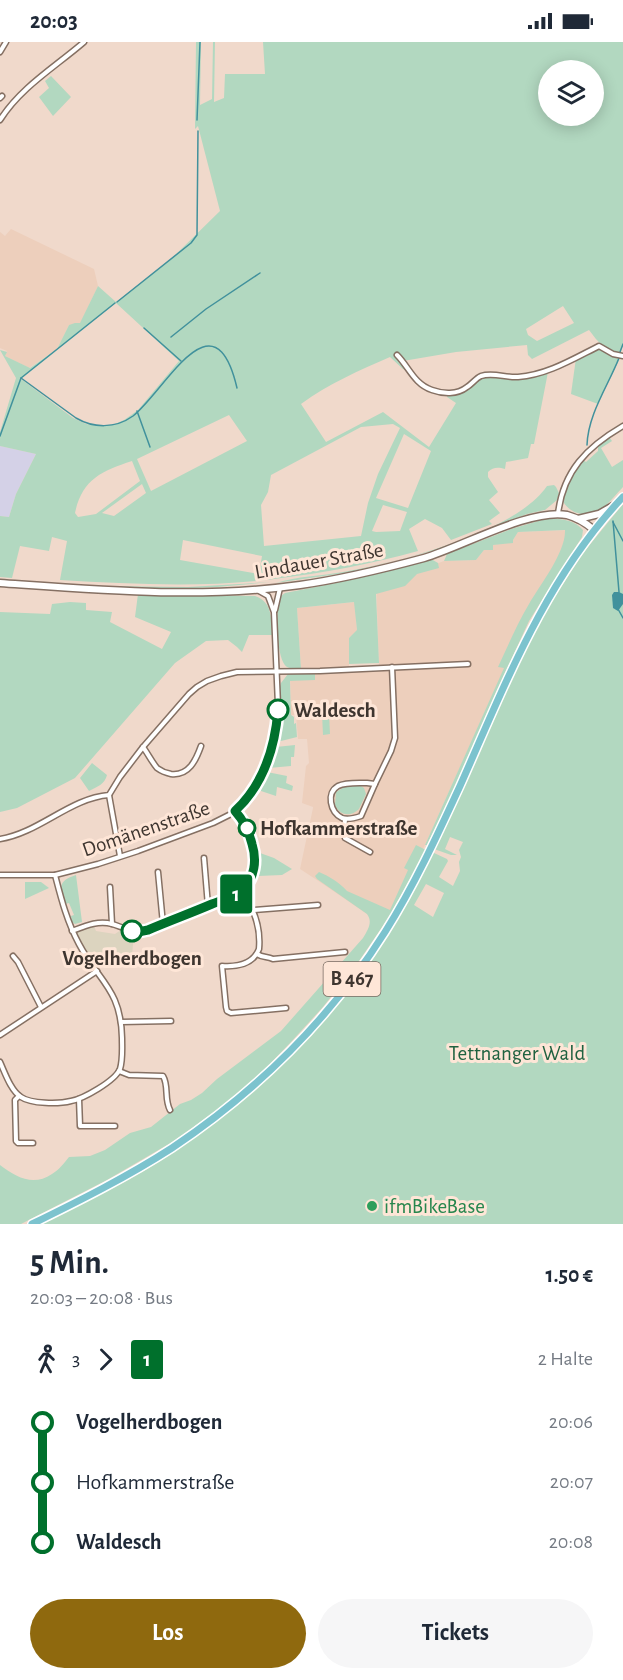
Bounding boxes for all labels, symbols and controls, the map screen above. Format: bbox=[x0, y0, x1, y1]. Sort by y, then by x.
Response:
text: 20:03 bbox=[30, 10, 78, 32]
map controls bbox=[538, 60, 604, 126]
button: layers bbox=[538, 60, 604, 126]
street label: Lindauer Straße bbox=[253, 539, 385, 583]
marker: Waldesch bbox=[267, 699, 289, 721]
place label: Waldesch bbox=[294, 700, 376, 721]
street label: Domänenstraße bbox=[80, 797, 212, 861]
place label: Hofkammerstraße bbox=[260, 818, 417, 839]
marker: Hofkammerstraße bbox=[238, 819, 256, 837]
line badge: 1 bbox=[216, 874, 256, 914]
text: 1 bbox=[232, 884, 240, 905]
marker: Vogelherdbogen bbox=[121, 920, 143, 942]
place label: Vogelherdbogen bbox=[62, 948, 202, 969]
road number: B 467 bbox=[324, 962, 380, 996]
park label: Tettnanger Wald bbox=[449, 1043, 585, 1064]
place label: ifmBikeBase bbox=[384, 1196, 485, 1217]
marker: ifmBikeBase bbox=[365, 1199, 379, 1213]
text: 5 Min. bbox=[30, 1247, 109, 1280]
text: 1.50 € bbox=[545, 1264, 593, 1286]
text: 20:03 – 20:08 · Bus bbox=[30, 1288, 173, 1308]
icon: walk bbox=[30, 1343, 63, 1376]
icon: forward bbox=[89, 1343, 122, 1376]
text: 3 bbox=[72, 1349, 80, 1369]
text: 1 bbox=[143, 1349, 151, 1370]
text: 2 Halte bbox=[538, 1349, 593, 1369]
text: Vogelherdbogen bbox=[76, 1411, 222, 1433]
text: 20:06 bbox=[549, 1412, 593, 1432]
text: Hofkammerstraße bbox=[76, 1471, 234, 1493]
text: 20:07 bbox=[550, 1472, 593, 1492]
text: Waldesch bbox=[76, 1531, 162, 1553]
text: 20:08 bbox=[549, 1532, 593, 1552]
button: Los bbox=[30, 1599, 306, 1668]
button: Tickets bbox=[318, 1599, 593, 1668]

